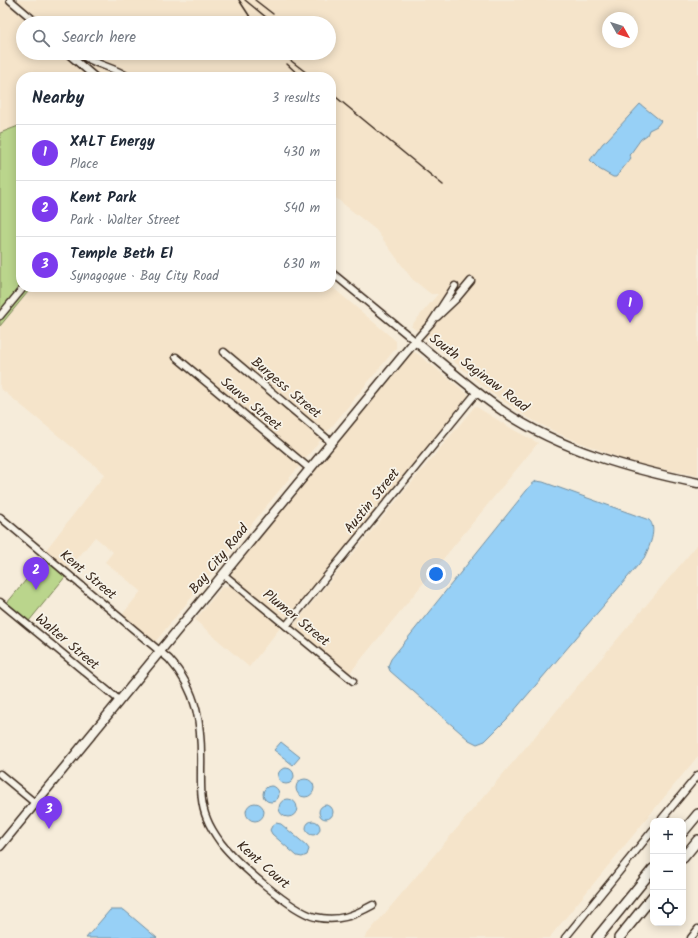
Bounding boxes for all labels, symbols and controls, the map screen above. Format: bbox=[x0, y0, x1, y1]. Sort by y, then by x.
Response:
north arrow bbox=[602, 12, 638, 48]
search box bbox=[16, 16, 336, 60]
text: Search here bbox=[62, 26, 136, 50]
icon: search bbox=[30, 27, 52, 49]
text: Nearby bbox=[32, 85, 84, 112]
text: 3 results bbox=[272, 88, 320, 109]
text: XALT Energy bbox=[70, 130, 155, 154]
text: 1 bbox=[43, 142, 47, 163]
text: 430 m bbox=[283, 142, 320, 163]
text: Place bbox=[70, 154, 98, 175]
text: Kent Park bbox=[70, 186, 136, 210]
text: 2 bbox=[41, 198, 49, 219]
text: 540 m bbox=[284, 198, 320, 219]
text: Park · Walter Street bbox=[70, 210, 180, 231]
text: Temple Beth El bbox=[70, 242, 173, 266]
text: 3 bbox=[41, 254, 49, 275]
text: 630 m bbox=[283, 254, 320, 275]
text: Synagogue · Bay City Road bbox=[70, 266, 219, 287]
pin: 1 bbox=[617, 290, 643, 323]
street label: South Saginaw Road bbox=[424, 328, 534, 419]
street label: Burgess Street bbox=[246, 352, 327, 425]
street label: Sauve Street bbox=[216, 372, 287, 437]
street label: Austin Street bbox=[339, 463, 406, 538]
street label: Bay City Road bbox=[184, 518, 255, 599]
street label: Kent Street bbox=[55, 545, 122, 606]
pin: 2 bbox=[23, 557, 49, 590]
your location bbox=[426, 564, 446, 584]
street label: Plumer Street bbox=[258, 584, 335, 652]
street label: Walter Street bbox=[30, 608, 105, 676]
pin: 3 bbox=[36, 796, 62, 829]
map controls bbox=[650, 818, 686, 926]
button: + bbox=[650, 818, 686, 854]
street label: Kent Court bbox=[231, 836, 295, 895]
button: − bbox=[650, 854, 686, 890]
button: locate bbox=[650, 890, 686, 926]

